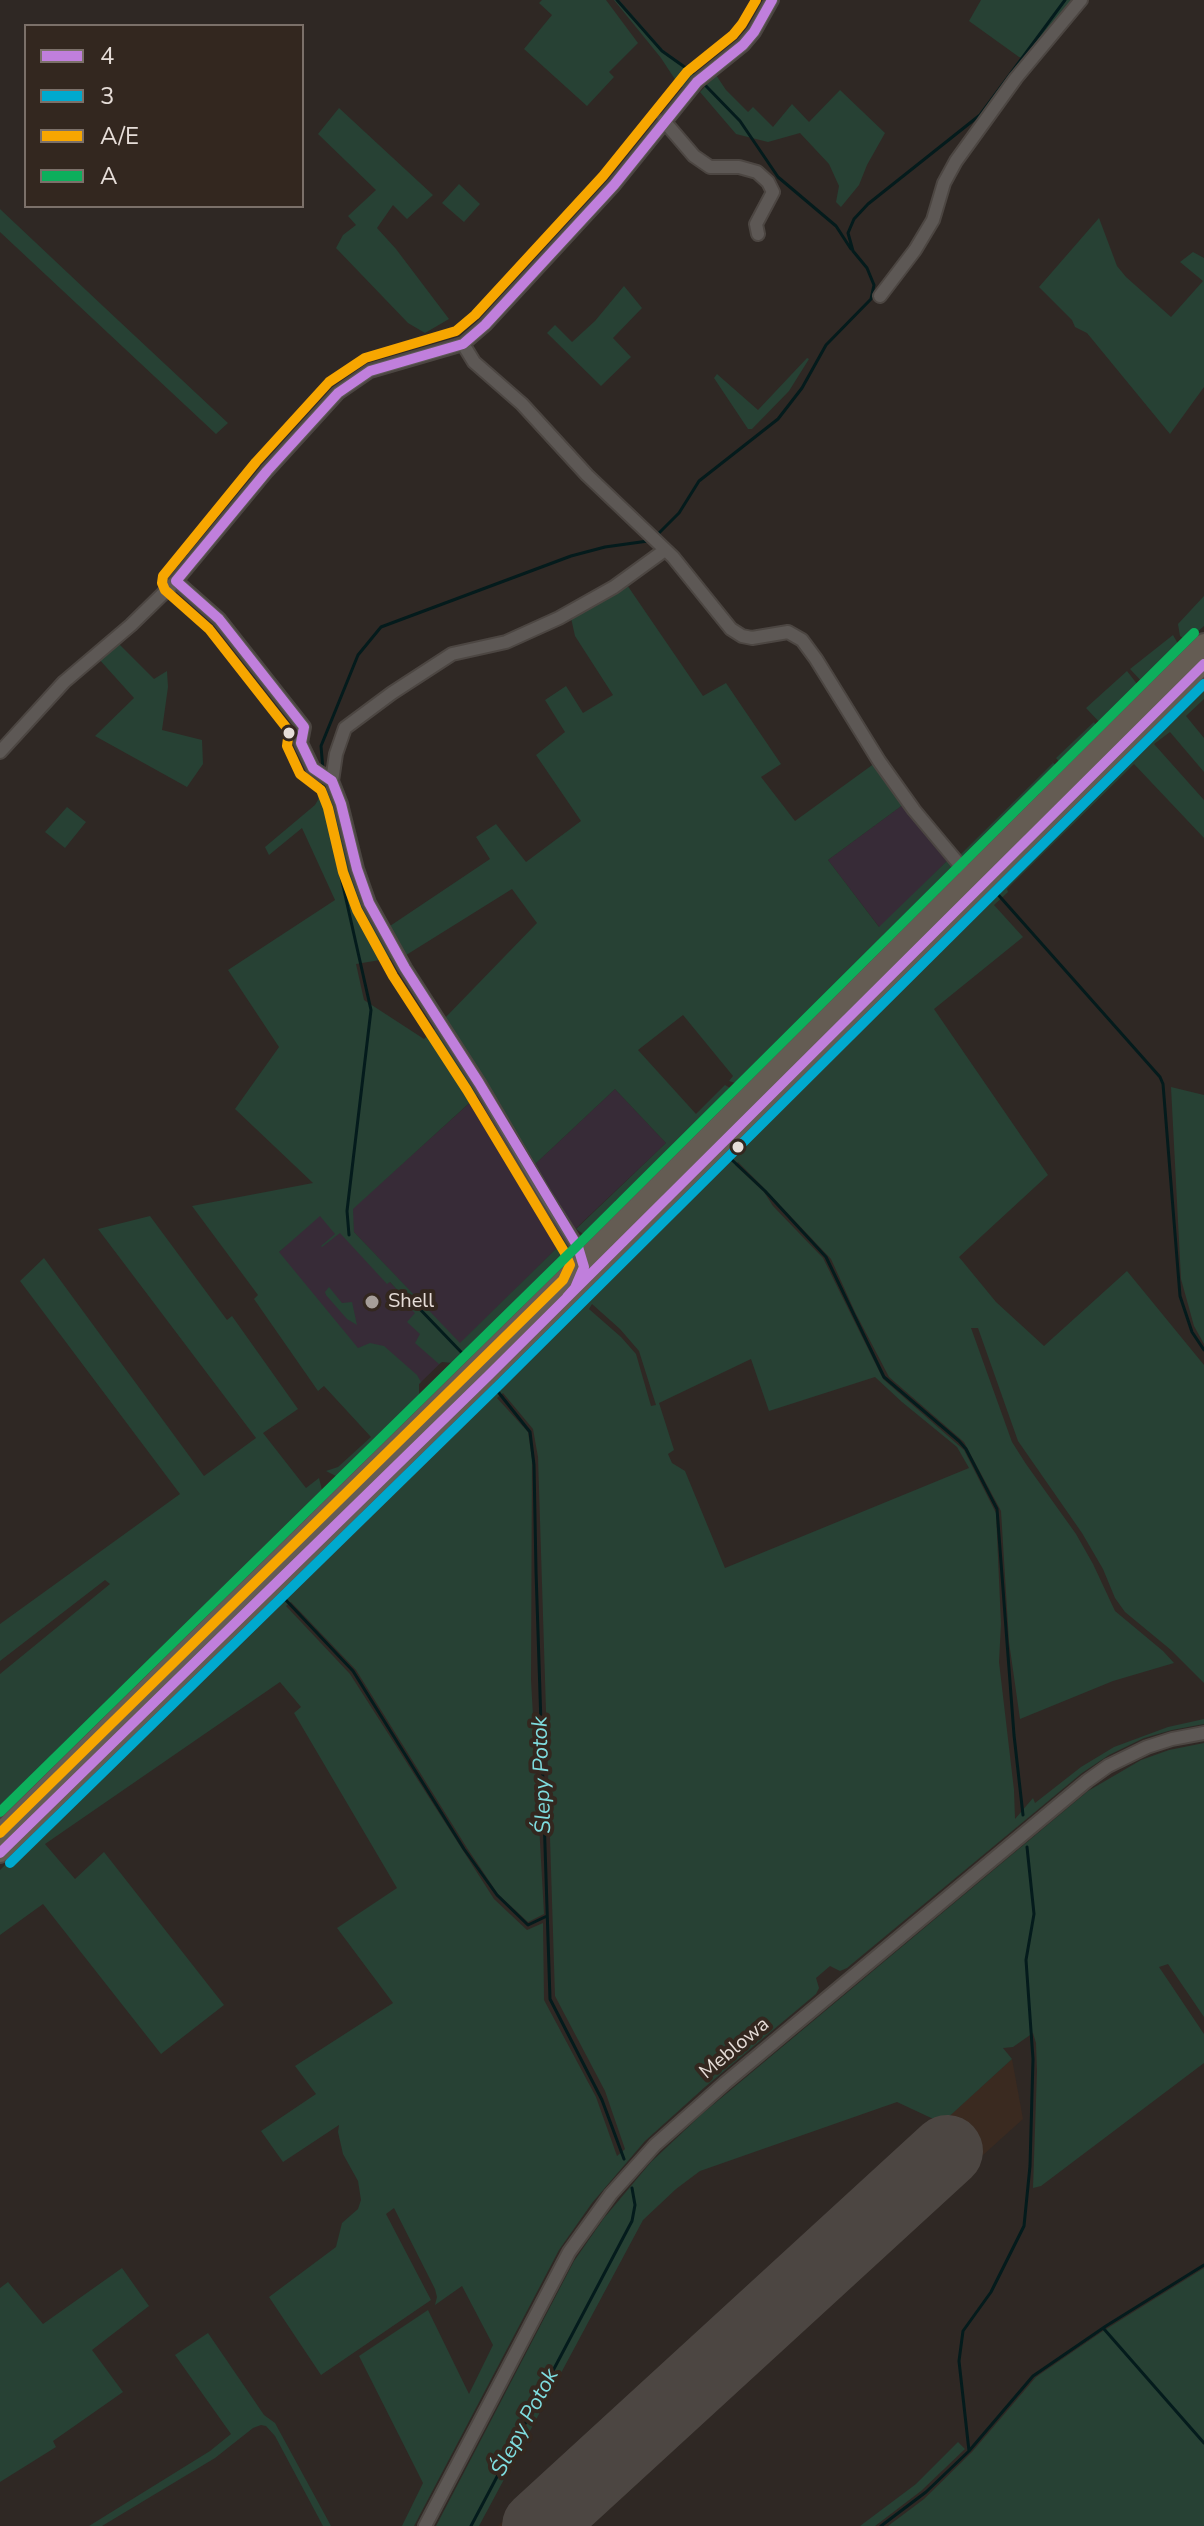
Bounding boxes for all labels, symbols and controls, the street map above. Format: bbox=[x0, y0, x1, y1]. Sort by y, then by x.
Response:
legend bbox=[24, 24, 304, 208]
text: 4 bbox=[100, 40, 114, 72]
text: 3 bbox=[100, 80, 114, 112]
text: A/E bbox=[100, 120, 139, 152]
text: A bbox=[100, 160, 118, 192]
unlabelled marker bbox=[281, 725, 297, 741]
unlabelled marker bbox=[730, 1139, 746, 1155]
place label: Shell bbox=[388, 1290, 434, 1314]
marker: Shell bbox=[363, 1293, 381, 1311]
water label: Ślepy Potok bbox=[528, 1716, 558, 1834]
street label: Meblowa bbox=[695, 2013, 775, 2085]
water label: Ślepy Potok bbox=[487, 2365, 565, 2481]

